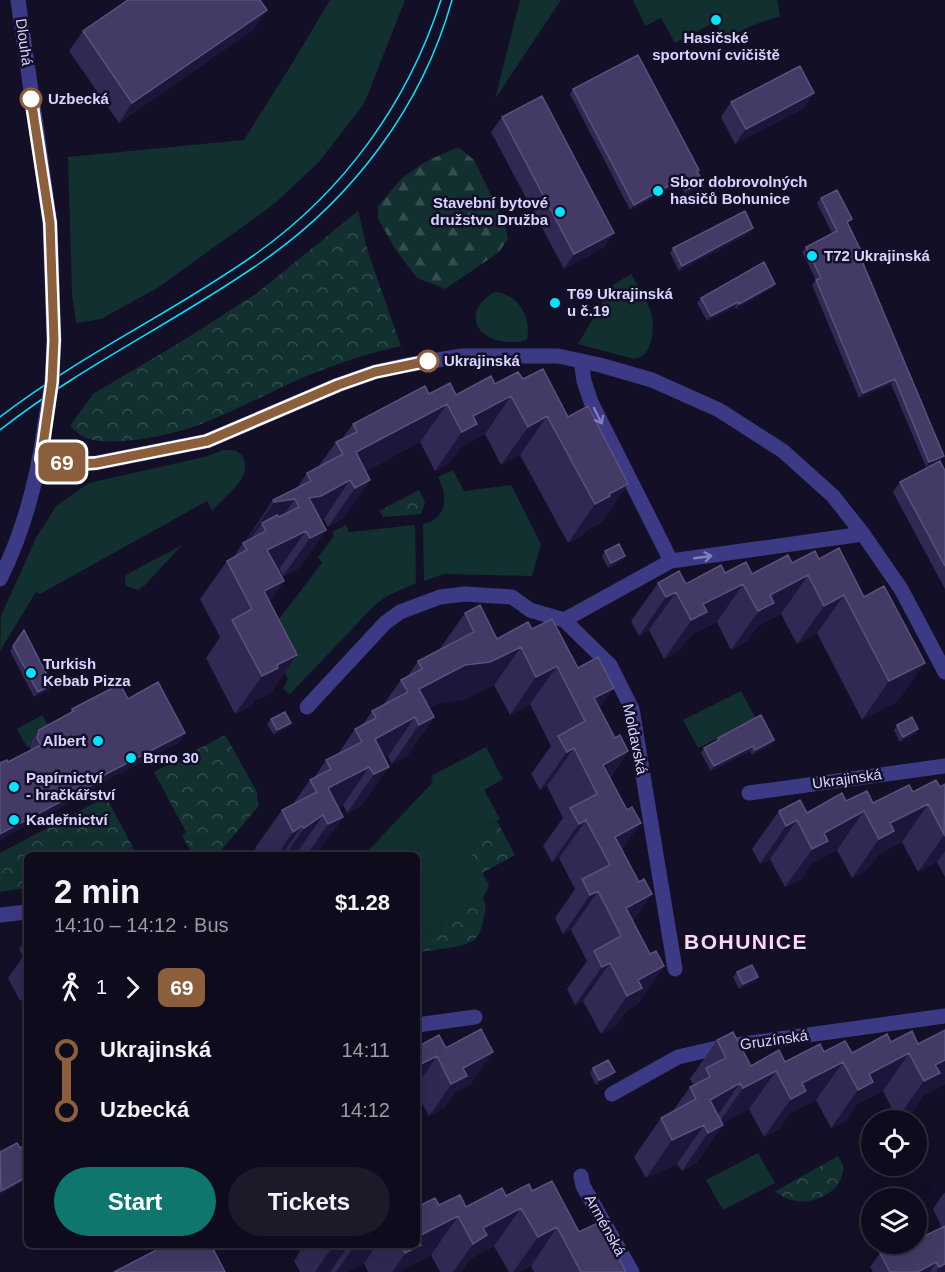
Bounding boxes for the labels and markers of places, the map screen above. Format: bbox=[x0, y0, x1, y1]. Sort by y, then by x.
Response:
marker: Hasičské sportovní cvičiště bbox=[709, 13, 723, 27]
place label: Hasičské sportovní cvičiště bbox=[652, 29, 780, 63]
marker: Uzbecká bbox=[20, 88, 42, 110]
place label: Uzbecká bbox=[48, 90, 110, 107]
place label: Sbor dobrovolných hasičů Bohunice bbox=[670, 173, 808, 207]
marker: Sbor dobrovolných hasičů Bohunice bbox=[651, 184, 665, 198]
place label: Stavební bytové družstvo Družba bbox=[430, 194, 549, 228]
marker: Stavební bytové družstvo Družba bbox=[553, 205, 567, 219]
place label: T72 Ukrajinská bbox=[824, 247, 931, 264]
marker: T72 Ukrajinská bbox=[805, 249, 819, 263]
place label: T69 Ukrajinská u č.19 bbox=[567, 285, 674, 319]
marker: T69 Ukrajinská u č.19 bbox=[548, 296, 562, 310]
marker: Ukrajinská bbox=[417, 350, 439, 372]
place label: Ukrajinská bbox=[444, 352, 521, 369]
place label: Turkish Kebab Pizza bbox=[43, 655, 131, 689]
marker: Turkish Kebab Pizza bbox=[24, 666, 38, 680]
place label: Albert bbox=[43, 732, 86, 749]
marker: Albert bbox=[91, 734, 105, 748]
place label: Brno 30 bbox=[143, 749, 199, 766]
marker: Brno 30 bbox=[124, 751, 138, 765]
place label: Papírnictví - hračkářství bbox=[26, 769, 116, 803]
marker: Papírnictví - hračkářství bbox=[7, 780, 21, 794]
place label: Kadeřnictví bbox=[26, 811, 109, 828]
marker: Kadeřnictví bbox=[7, 813, 21, 827]

